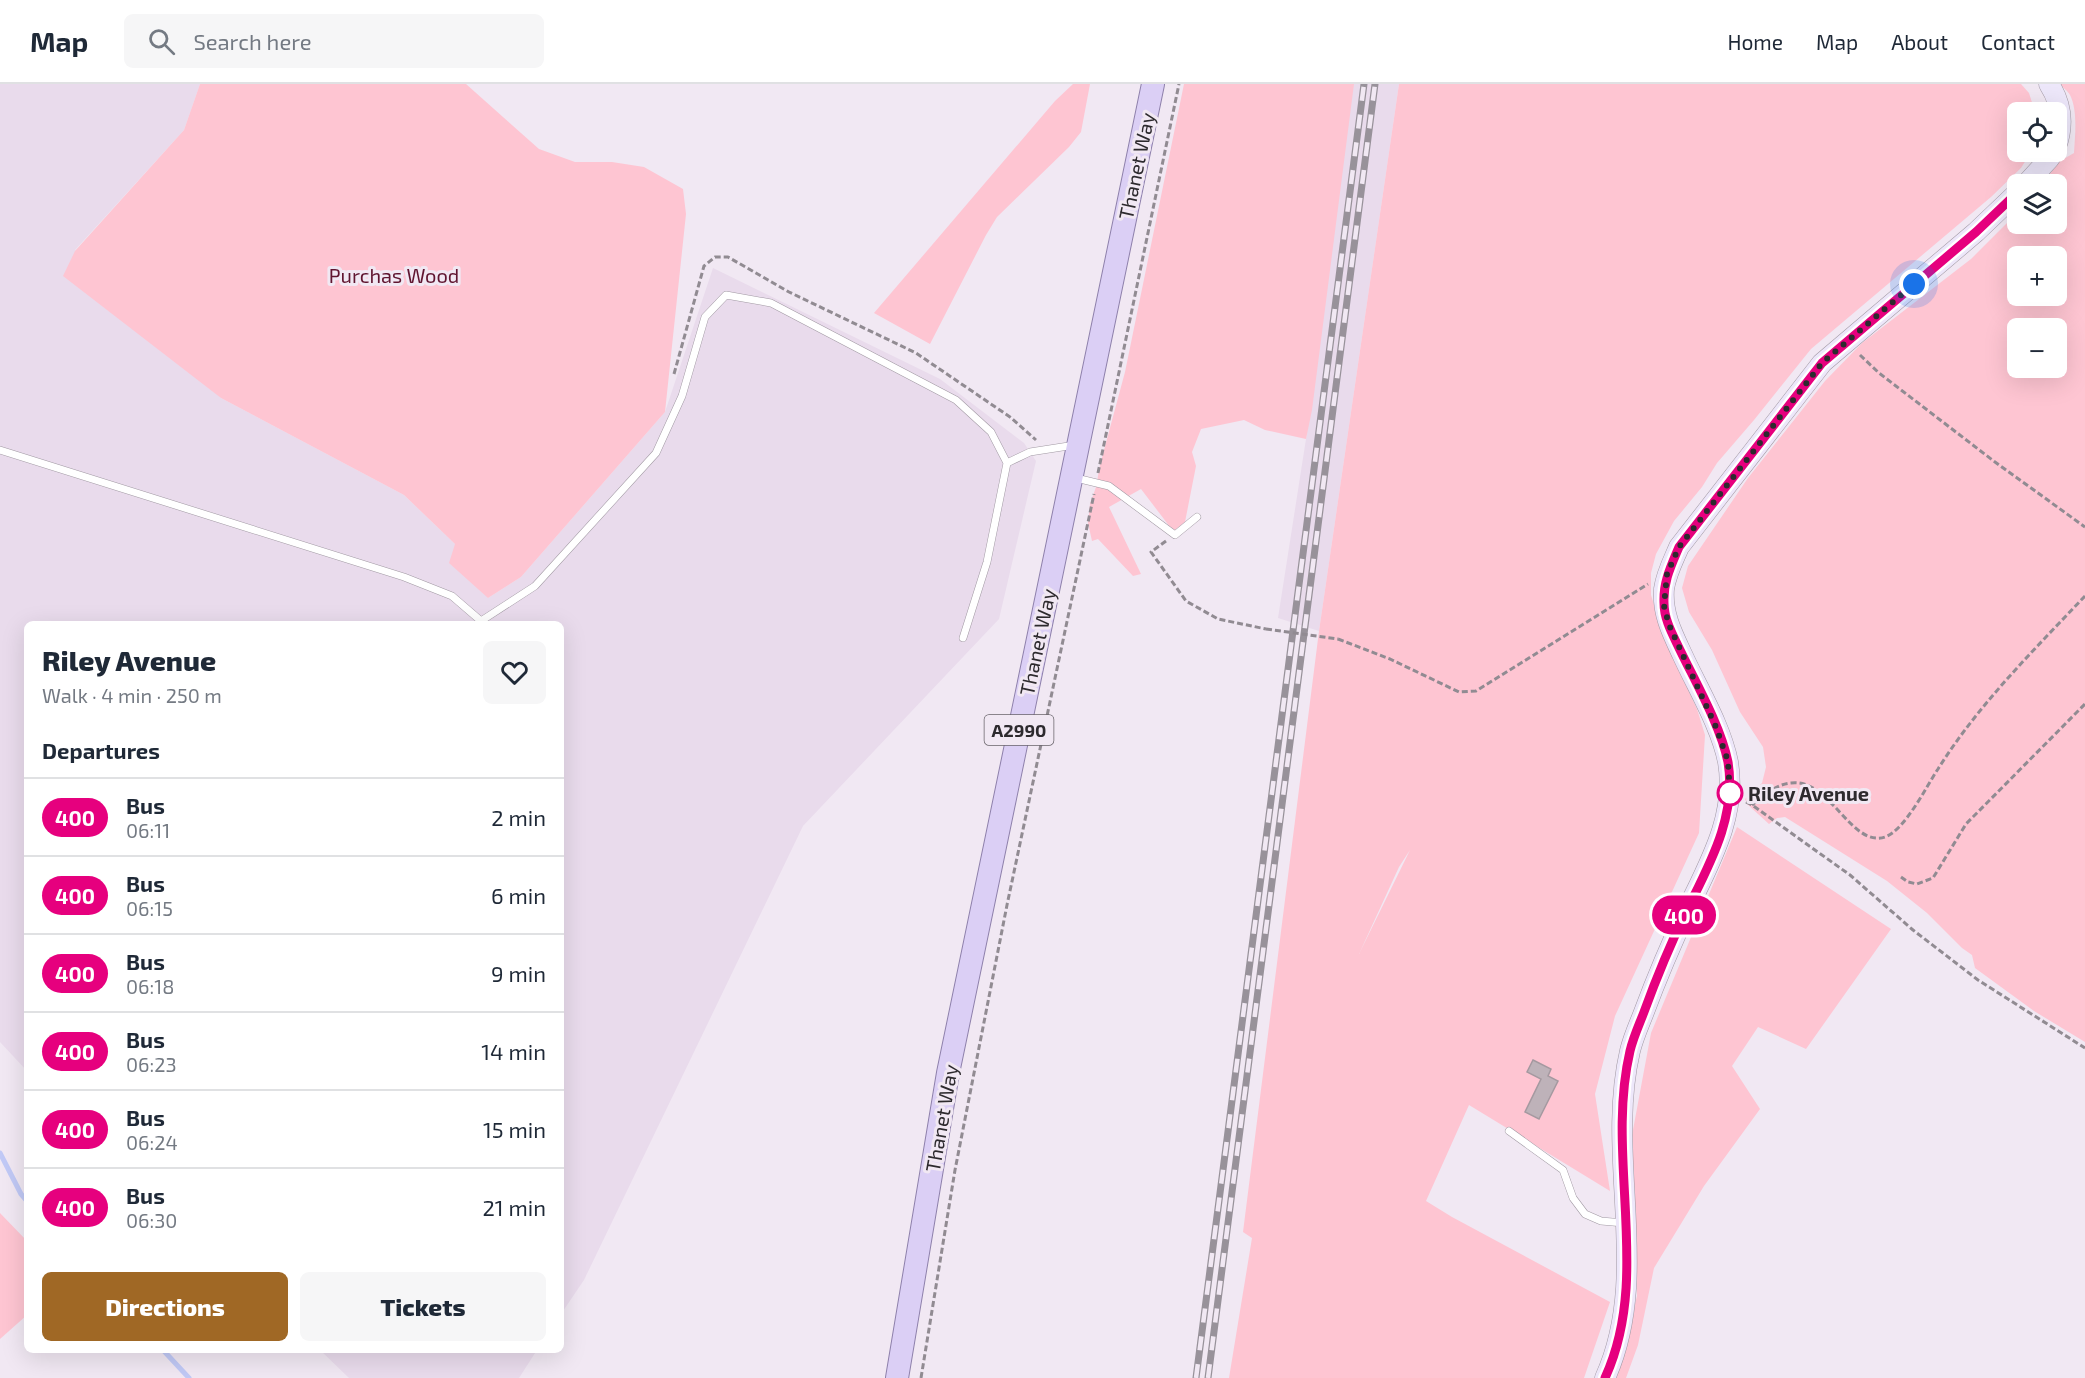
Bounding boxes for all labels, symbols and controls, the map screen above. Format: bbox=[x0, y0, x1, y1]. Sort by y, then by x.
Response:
search box bbox=[124, 14, 544, 68]
text: Map bbox=[30, 24, 88, 58]
icon: search bbox=[145, 25, 178, 58]
text: Search here bbox=[193, 28, 312, 54]
text: Home bbox=[1727, 29, 1783, 54]
text: Map bbox=[1816, 29, 1858, 54]
text: About bbox=[1891, 29, 1948, 54]
text: Contact bbox=[1981, 29, 2055, 54]
map controls bbox=[2007, 102, 2067, 378]
button: locate bbox=[2007, 102, 2067, 162]
street label: Thanet Way bbox=[1113, 110, 1159, 222]
button: layers bbox=[2007, 174, 2067, 234]
button: + bbox=[2007, 246, 2067, 306]
park label: Purchas Wood bbox=[329, 263, 459, 287]
your location bbox=[1899, 269, 1929, 299]
button: − bbox=[2007, 318, 2067, 378]
street label: Thanet Way bbox=[1014, 586, 1060, 698]
button: heart bbox=[483, 641, 546, 704]
text: Riley Avenue bbox=[42, 643, 216, 677]
text: Walk · 4 min · 250 m bbox=[42, 683, 222, 707]
road number: A2990 bbox=[984, 715, 1054, 745]
text: Departures bbox=[42, 737, 160, 763]
marker: Riley Avenue bbox=[1717, 780, 1743, 806]
place label: Riley Avenue bbox=[1748, 781, 1869, 806]
text: Bus bbox=[126, 792, 165, 818]
text: 2 min bbox=[491, 804, 546, 830]
text: 400 bbox=[55, 805, 95, 830]
text: 06:11 bbox=[126, 818, 170, 842]
text: Bus bbox=[126, 870, 165, 896]
text: 6 min bbox=[491, 882, 546, 908]
text: 400 bbox=[55, 883, 95, 908]
text: 06:15 bbox=[126, 896, 173, 920]
line badge: 400 bbox=[1650, 896, 1718, 934]
text: 400 bbox=[1664, 903, 1704, 928]
text: Bus bbox=[126, 948, 165, 974]
text: 9 min bbox=[491, 960, 546, 986]
text: 400 bbox=[55, 961, 95, 986]
text: 06:18 bbox=[126, 974, 174, 998]
text: Bus bbox=[126, 1026, 165, 1052]
text: 14 min bbox=[481, 1038, 546, 1064]
text: 400 bbox=[55, 1039, 95, 1064]
text: 06:23 bbox=[126, 1052, 177, 1076]
street label: Thanet Way bbox=[920, 1062, 962, 1174]
text: Bus bbox=[126, 1104, 165, 1130]
text: 15 min bbox=[483, 1116, 546, 1142]
text: 400 bbox=[55, 1117, 95, 1142]
text: 06:24 bbox=[126, 1130, 178, 1154]
text: Bus bbox=[126, 1182, 165, 1208]
text: 21 min bbox=[482, 1194, 546, 1220]
text: 400 bbox=[55, 1195, 95, 1220]
text: 06:30 bbox=[126, 1208, 177, 1232]
button: Directions bbox=[42, 1272, 288, 1341]
button: Tickets bbox=[300, 1272, 546, 1341]

